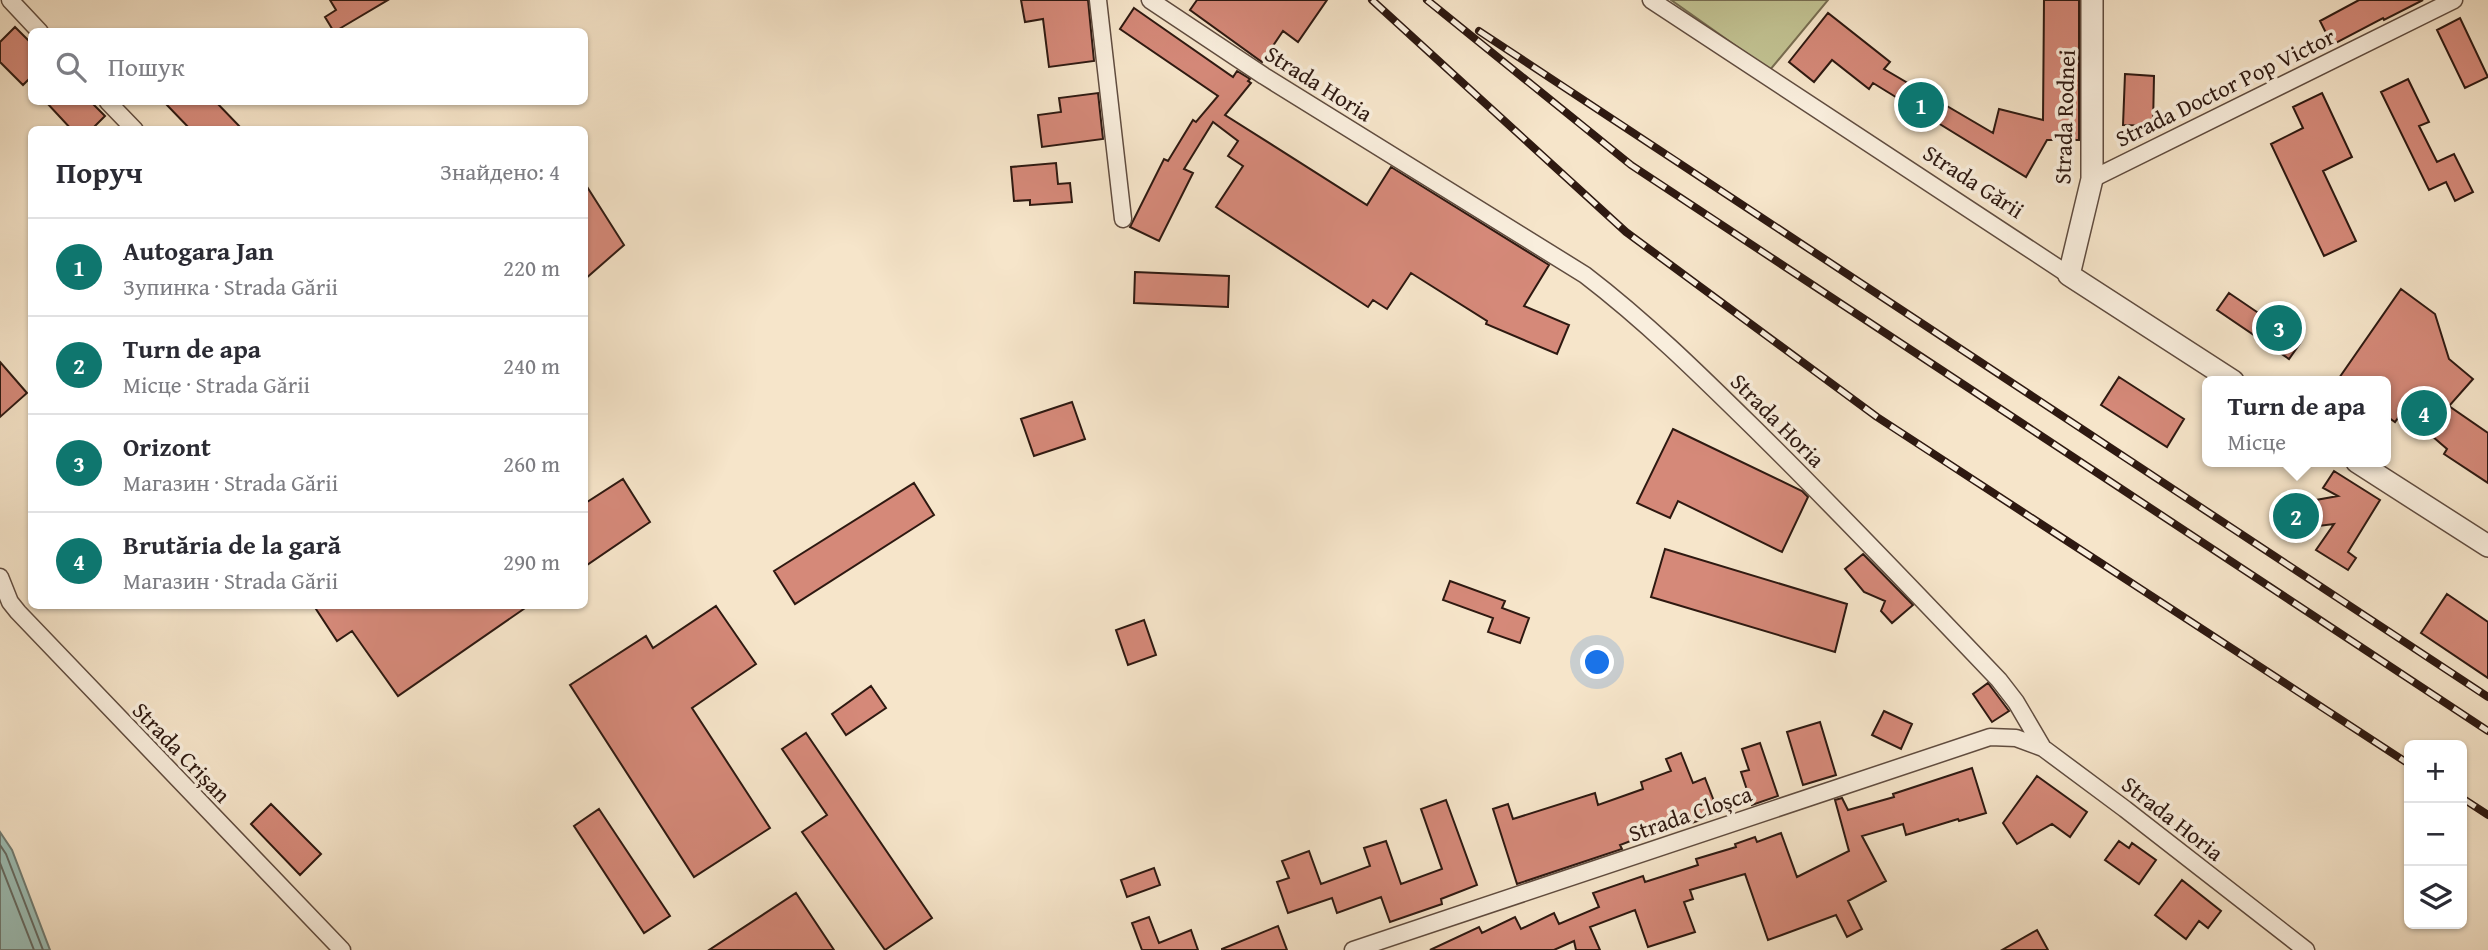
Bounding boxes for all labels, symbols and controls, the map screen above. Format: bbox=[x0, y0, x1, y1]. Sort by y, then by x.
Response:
street label: Strada Doctor Pop Victor bbox=[2110, 19, 2341, 155]
search box bbox=[28, 28, 588, 105]
street label: Strada Horia bbox=[1259, 37, 1379, 129]
text: Пошук bbox=[108, 47, 185, 86]
icon: search bbox=[52, 48, 90, 86]
street label: Strada Rodnei bbox=[2045, 49, 2083, 185]
pin: 1 bbox=[1898, 79, 1944, 131]
street label: Strada Gării bbox=[1917, 136, 2031, 226]
text: Поруч bbox=[56, 150, 143, 194]
text: Знайдено: 4 bbox=[440, 155, 560, 188]
text: Autogara Jan bbox=[123, 231, 274, 270]
text: 1 bbox=[73, 251, 85, 284]
text: 220 m bbox=[503, 251, 560, 284]
text: Зупинка · Strada Gării bbox=[123, 270, 338, 303]
pin: 3 bbox=[2256, 302, 2302, 354]
text: Turn de apa bbox=[123, 329, 261, 368]
text: 2 bbox=[73, 349, 85, 382]
text: 240 m bbox=[503, 349, 560, 382]
street label: Strada Horia bbox=[1723, 365, 1833, 475]
text: Місце · Strada Gării bbox=[123, 368, 310, 401]
popup bbox=[2202, 376, 2391, 467]
text: Turn de apa bbox=[2227, 386, 2366, 425]
pin: 4 bbox=[2401, 387, 2447, 439]
text: Місце bbox=[2227, 425, 2286, 458]
text: Orizont bbox=[123, 427, 211, 466]
text: 3 bbox=[73, 447, 85, 480]
text: 260 m bbox=[503, 447, 560, 480]
text: Магазин · Strada Gării bbox=[123, 466, 338, 499]
pin: 2 bbox=[2273, 490, 2319, 542]
text: Brutăria de la gară bbox=[123, 525, 341, 564]
text: 4 bbox=[73, 545, 85, 578]
text: 290 m bbox=[503, 545, 560, 578]
text: Магазин · Strada Gării bbox=[123, 564, 338, 597]
your location bbox=[1580, 645, 1614, 679]
street label: Strada Crișan bbox=[125, 694, 239, 810]
map controls bbox=[2404, 740, 2467, 929]
button: + bbox=[2404, 740, 2467, 803]
street label: Strada Horia bbox=[2115, 768, 2231, 868]
street label: Strada Cloșca bbox=[1624, 776, 1756, 850]
button: − bbox=[2404, 803, 2467, 866]
button: layers bbox=[2404, 866, 2467, 929]

